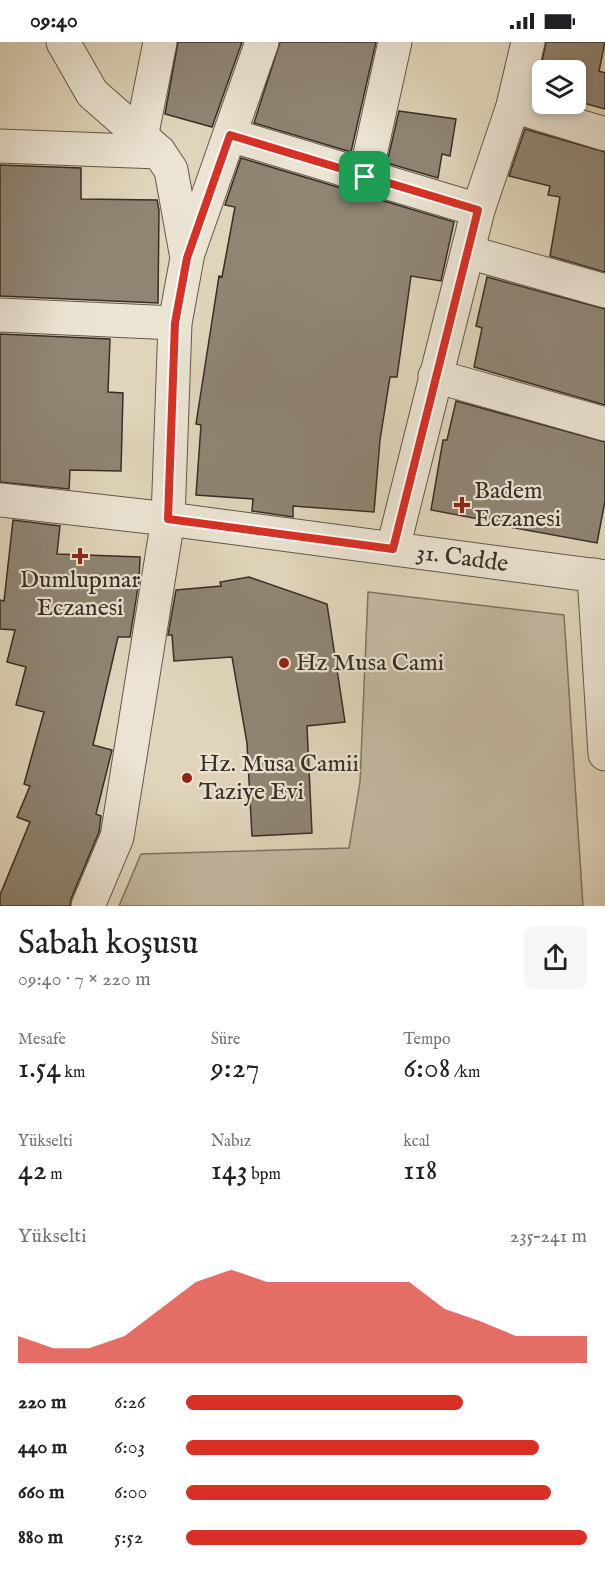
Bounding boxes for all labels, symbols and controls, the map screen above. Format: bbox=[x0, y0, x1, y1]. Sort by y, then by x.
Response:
text: 09:40 bbox=[30, 7, 78, 35]
map controls bbox=[532, 60, 586, 114]
button: layers bbox=[532, 60, 586, 114]
pin bbox=[339, 151, 390, 202]
icon: arrive bbox=[348, 160, 381, 193]
place label: Badem Eczanesi bbox=[474, 476, 561, 535]
marker: Badem Eczanesi bbox=[455, 498, 469, 512]
street label: 31. Cadde bbox=[414, 537, 510, 580]
marker: Dumlupınar Eczanesi bbox=[73, 549, 87, 563]
place label: Dumlupınar Eczanesi bbox=[20, 565, 140, 624]
place label: Hz Musa Cami bbox=[296, 648, 444, 679]
marker: Hz Musa Cami bbox=[277, 656, 291, 670]
place label: Hz. Musa Camii Taziye Evi bbox=[199, 749, 359, 808]
marker: Hz. Musa Camii Taziye Evi bbox=[180, 771, 194, 785]
text: Sabah koşusu bbox=[18, 923, 198, 965]
button: share bbox=[524, 926, 587, 989]
text: 09:40 · 7 × 220 m bbox=[18, 967, 151, 992]
text: Mesafe bbox=[18, 1030, 66, 1050]
text: Süre bbox=[211, 1030, 240, 1050]
text: Tempo bbox=[403, 1030, 451, 1050]
text: 1.54 bbox=[18, 1050, 61, 1088]
text: 9:27 bbox=[211, 1050, 259, 1088]
text: 6:08 bbox=[403, 1050, 450, 1088]
text: km bbox=[61, 1063, 85, 1083]
text: /km bbox=[450, 1063, 480, 1083]
text: Yükselti bbox=[18, 1132, 73, 1152]
text: Nabız bbox=[211, 1132, 251, 1152]
text: kcal bbox=[403, 1132, 430, 1152]
text: 42 bbox=[18, 1152, 47, 1190]
text: 143 bbox=[211, 1152, 248, 1190]
text: 118 bbox=[403, 1152, 437, 1190]
text: m bbox=[47, 1165, 63, 1185]
text: bpm bbox=[248, 1165, 281, 1185]
text: Yükselti bbox=[18, 1224, 87, 1249]
text: 235–241 m bbox=[510, 1224, 587, 1249]
text: 220 m bbox=[18, 1390, 66, 1415]
text: 6:26 bbox=[114, 1390, 146, 1415]
text: 440 m bbox=[18, 1435, 67, 1460]
text: 6:03 bbox=[114, 1435, 145, 1460]
text: 660 m bbox=[18, 1480, 65, 1505]
text: 6:00 bbox=[114, 1480, 147, 1505]
text: 880 m bbox=[18, 1525, 63, 1550]
text: 5:52 bbox=[114, 1525, 143, 1550]

